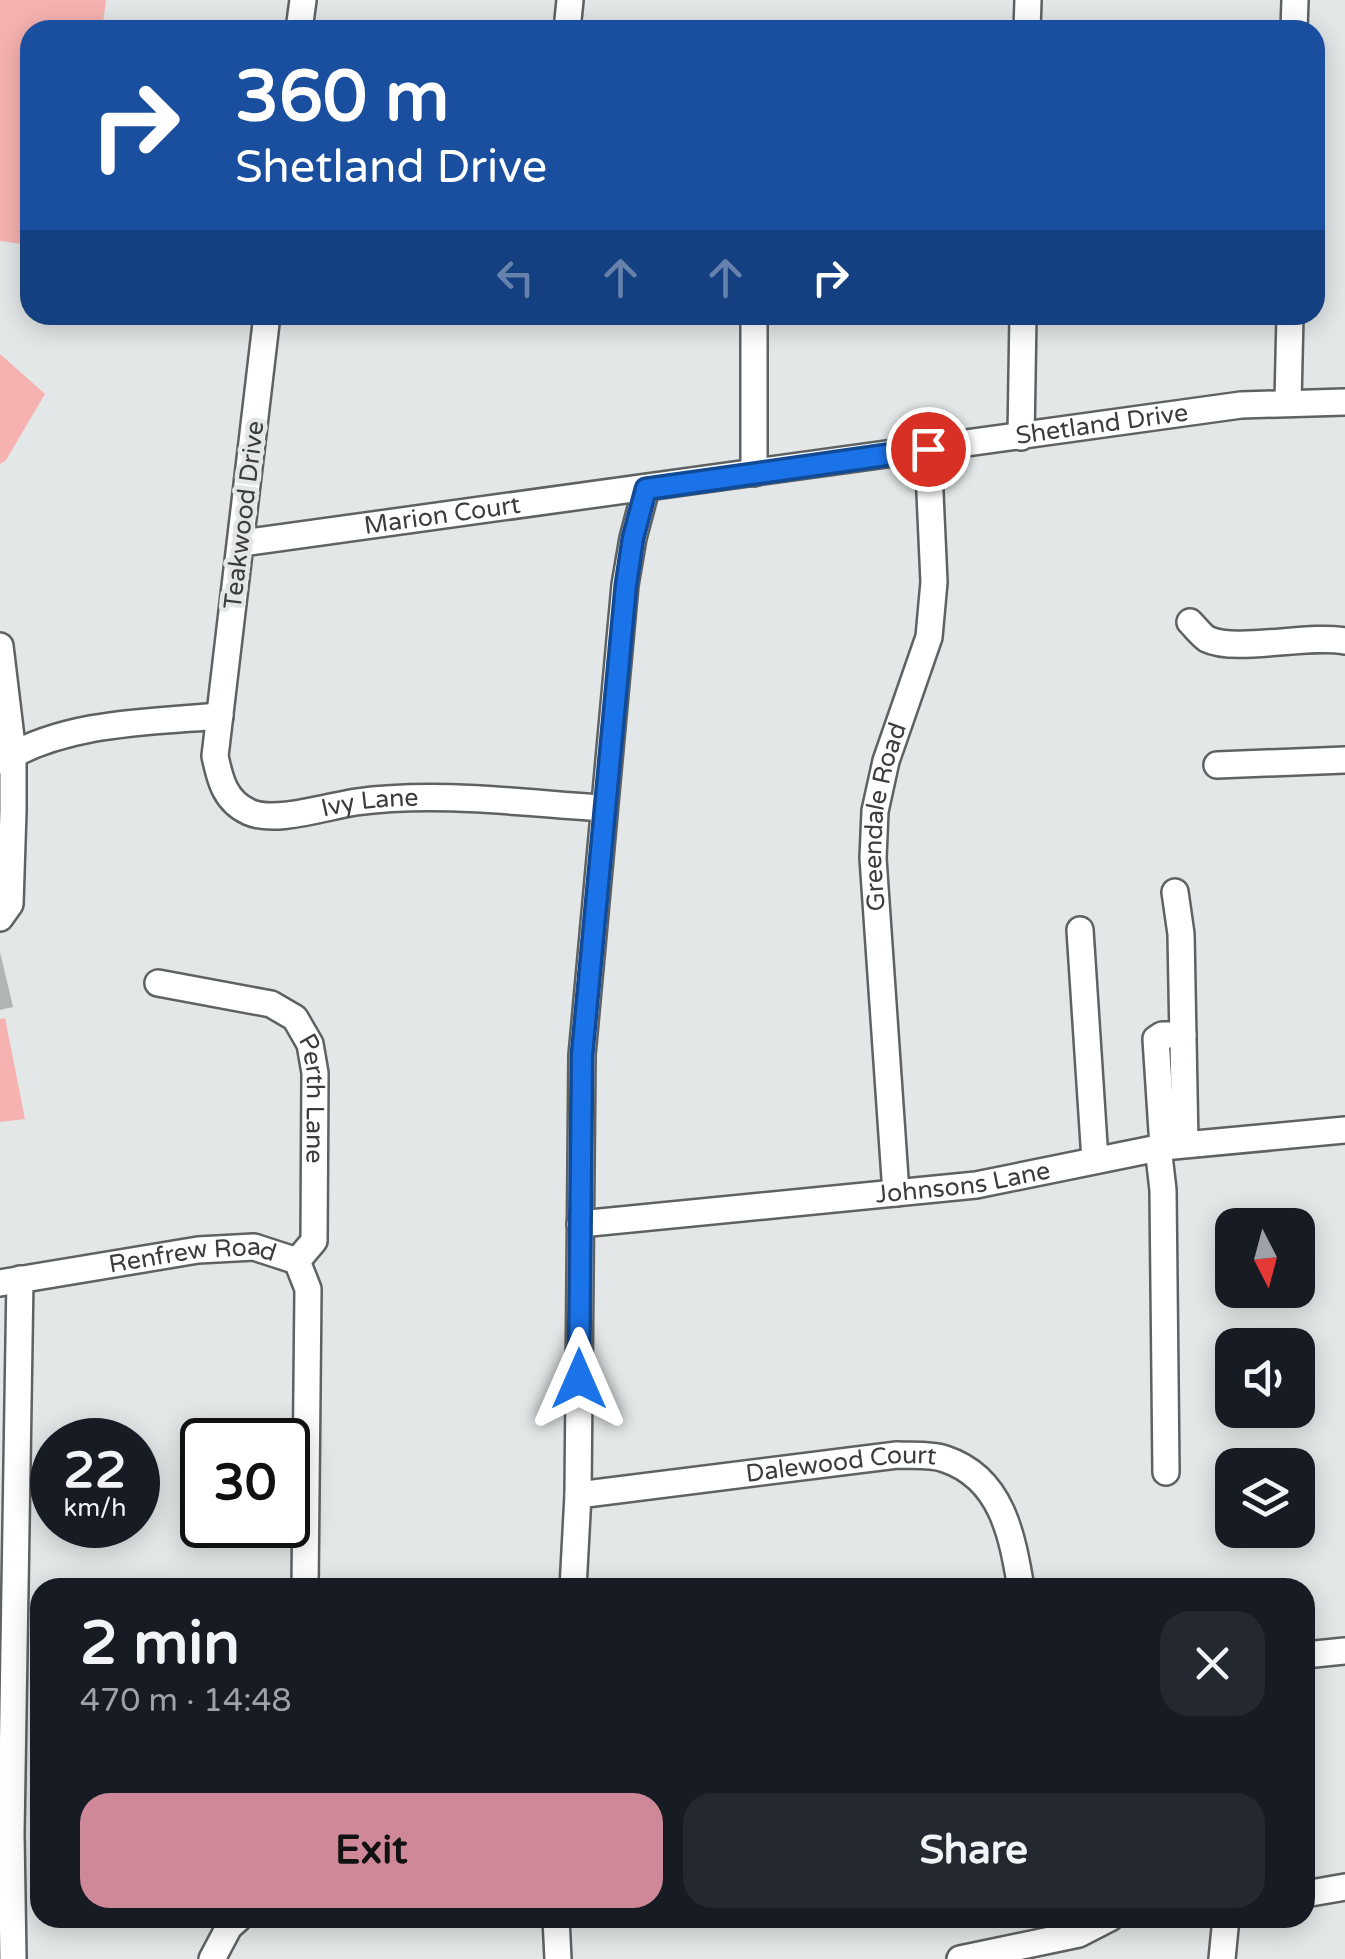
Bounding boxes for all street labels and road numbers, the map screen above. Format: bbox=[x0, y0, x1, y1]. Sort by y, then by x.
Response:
street label: Shetland Drive bbox=[1014, 397, 1190, 451]
street label: Teakwood Drive bbox=[218, 419, 270, 611]
street label: Marion Court bbox=[362, 490, 523, 541]
street label: Greendale Road bbox=[858, 719, 913, 912]
street label: Ivy Lane bbox=[318, 783, 419, 824]
street label: Perth Lane bbox=[292, 1028, 330, 1164]
street label: Johnsons Lane bbox=[874, 1155, 1053, 1210]
street label: Renfrew Road bbox=[107, 1232, 280, 1280]
street label: Dalewood Court bbox=[744, 1439, 938, 1489]

